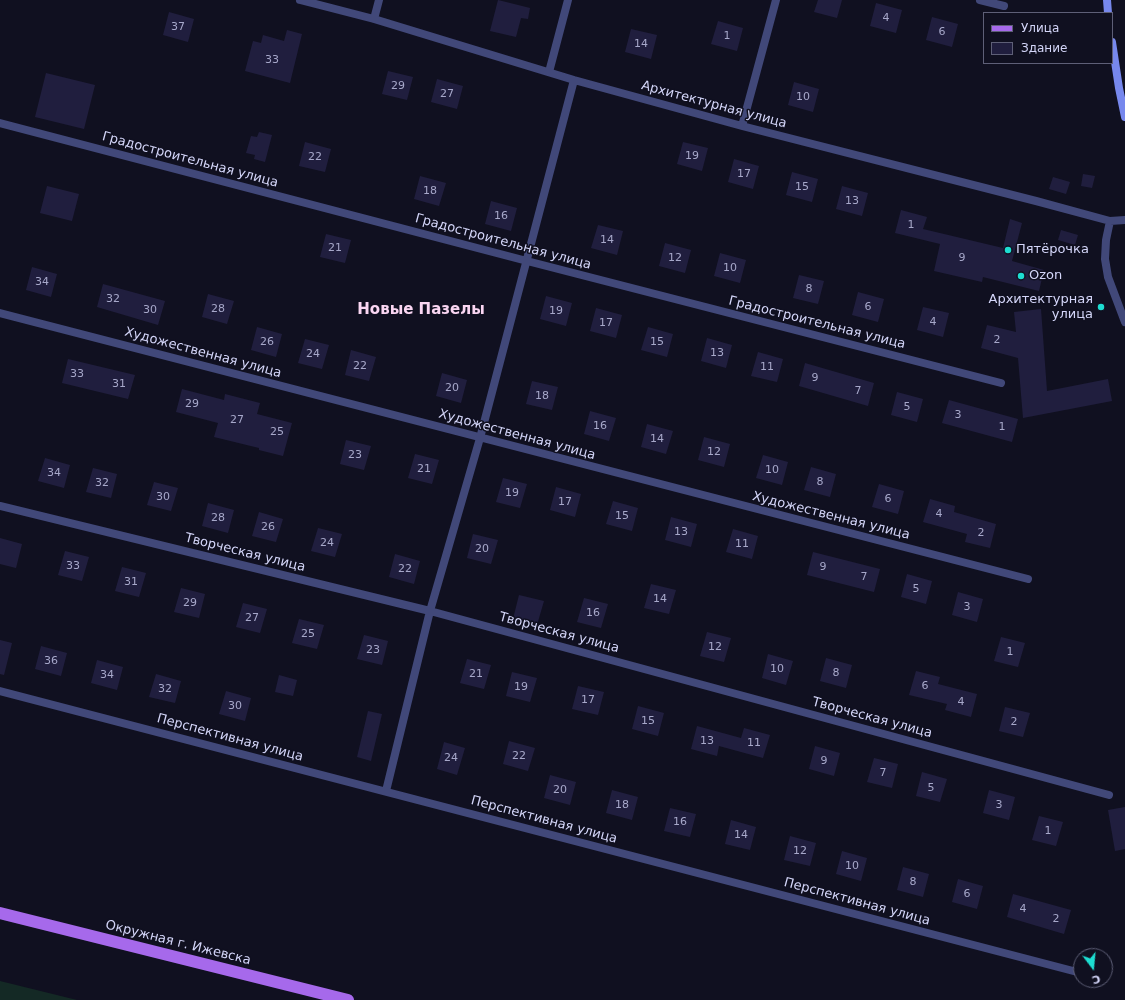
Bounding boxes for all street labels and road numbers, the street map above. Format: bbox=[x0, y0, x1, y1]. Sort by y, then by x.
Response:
street label: Архитектурная улица bbox=[640, 78, 788, 132]
street label: Градостроительная улица bbox=[100, 129, 280, 191]
street label: Градостроительная улица bbox=[413, 211, 593, 273]
street label: Градостроительная улица bbox=[727, 293, 907, 353]
street label: Художественная улица bbox=[123, 325, 283, 381]
street label: Художественная улица bbox=[437, 407, 597, 463]
street label: Художественная улица bbox=[751, 489, 911, 543]
street label: Творческая улица bbox=[183, 530, 307, 576]
street label: Творческая улица bbox=[497, 609, 621, 657]
street label: Творческая улица bbox=[810, 694, 934, 742]
street label: Перспективная улица bbox=[155, 711, 305, 765]
street label: Перспективная улица bbox=[469, 793, 619, 847]
street label: Перспективная улица bbox=[782, 875, 932, 929]
street label: Окружная г. Ижевска bbox=[104, 917, 252, 969]

